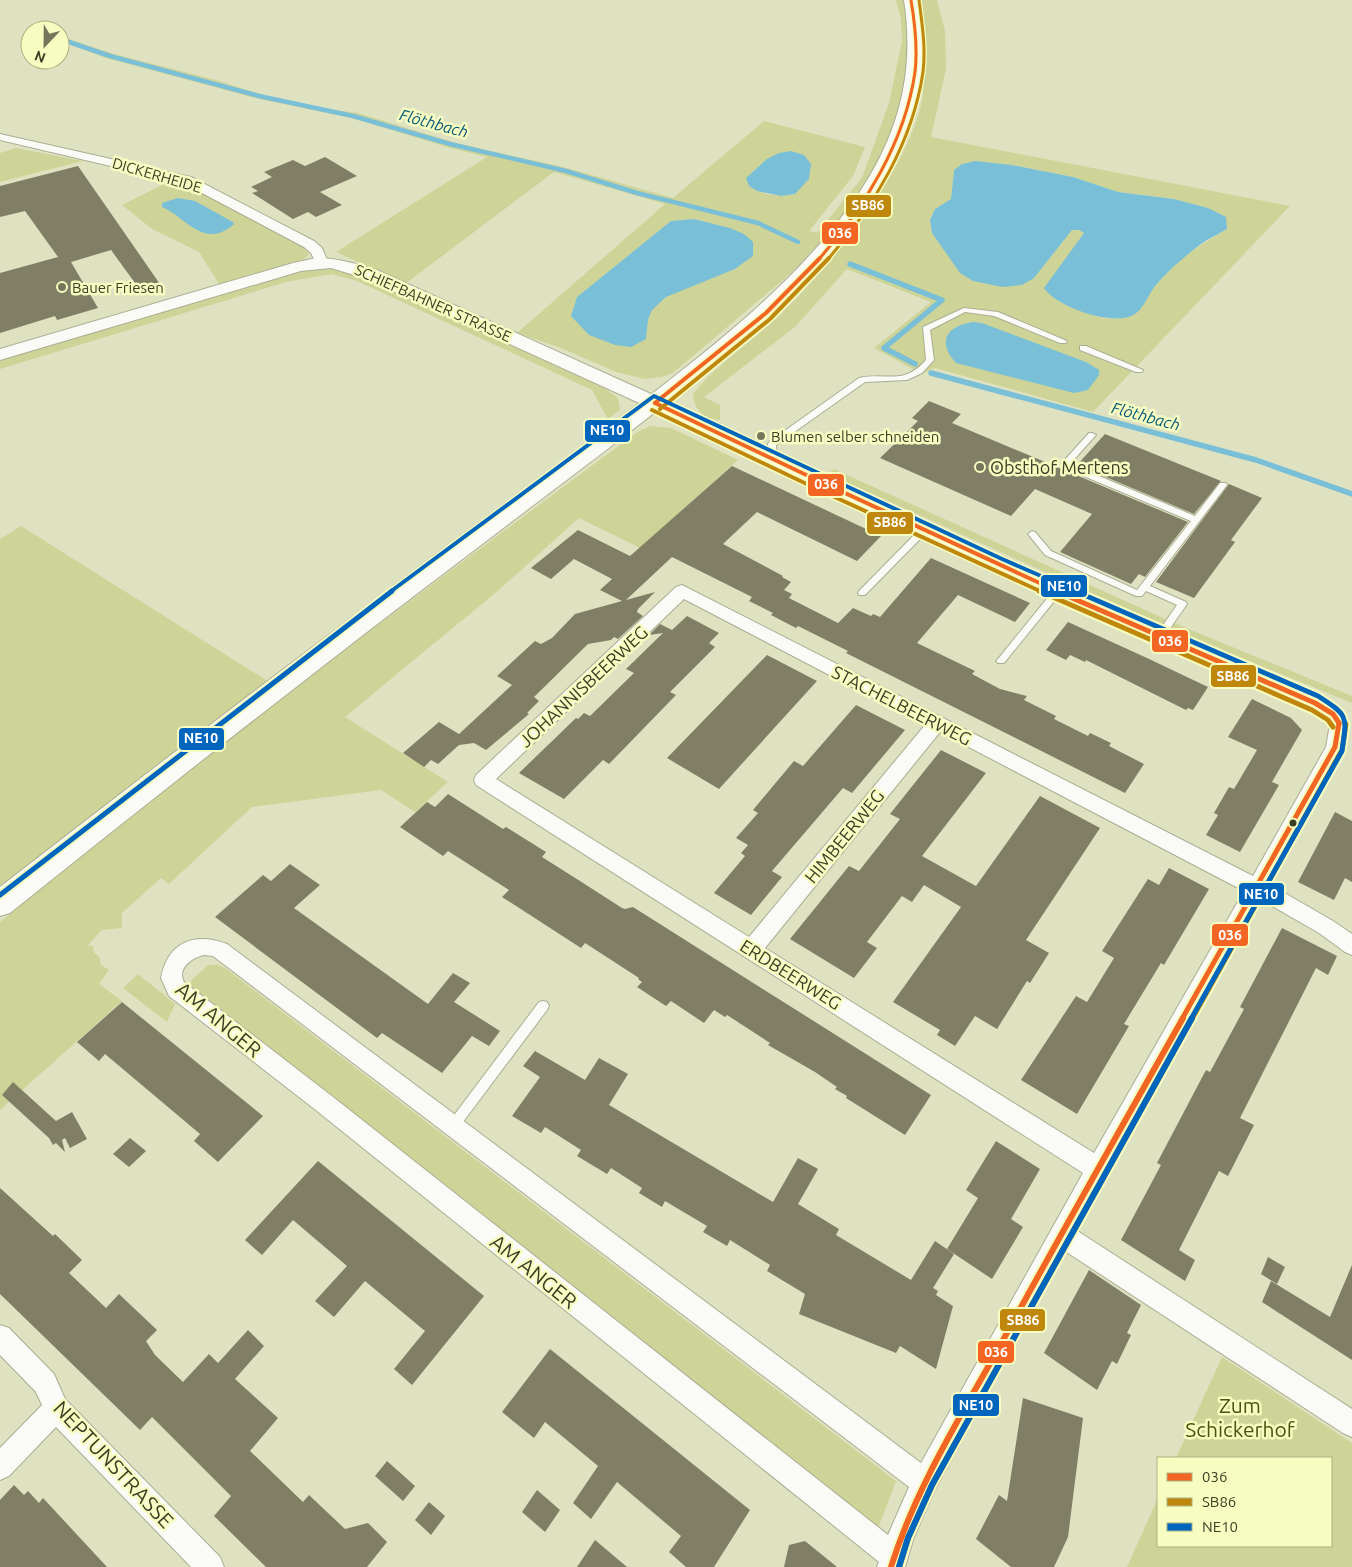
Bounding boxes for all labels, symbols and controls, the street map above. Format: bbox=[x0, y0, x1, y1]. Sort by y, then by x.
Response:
north arrow bbox=[20, 20, 70, 70]
text: N bbox=[32, 48, 48, 66]
water label: Flöthbach bbox=[398, 105, 470, 141]
street label: DICKERHEIDE bbox=[110, 154, 204, 196]
line badge: SB86 bbox=[845, 194, 892, 218]
text: SB86 bbox=[851, 197, 885, 213]
line badge: 036 bbox=[821, 221, 859, 245]
text: 036 bbox=[828, 225, 852, 241]
street label: SCHIEFBAHNER STRASSE bbox=[352, 261, 514, 345]
place label: Bauer Friesen bbox=[72, 279, 164, 296]
marker: Bauer Friesen bbox=[56, 281, 68, 293]
water label: Flöthbach bbox=[1110, 398, 1182, 434]
line badge: NE10 bbox=[584, 419, 631, 443]
text: NE10 bbox=[590, 422, 624, 438]
place label: Blumen selber schneiden bbox=[771, 428, 939, 445]
marker: Blumen selber schneiden bbox=[755, 430, 767, 442]
place label: Obsthof Mertens bbox=[990, 457, 1129, 477]
marker: Obsthof Mertens bbox=[974, 461, 986, 473]
line badge: 036 bbox=[807, 473, 845, 497]
text: 036 bbox=[814, 476, 838, 492]
line badge: SB86 bbox=[866, 511, 914, 535]
text: SB86 bbox=[873, 514, 907, 530]
line badge: NE10 bbox=[1040, 574, 1088, 598]
text: NE10 bbox=[1047, 578, 1081, 594]
street label: JOHANNISBEERWEG bbox=[515, 621, 651, 751]
line badge: 036 bbox=[1151, 629, 1189, 653]
text: 036 bbox=[1158, 633, 1182, 649]
street label: STACHELBEERWEG bbox=[829, 661, 975, 749]
line badge: SB86 bbox=[1210, 664, 1257, 688]
text: SB86 bbox=[1216, 668, 1250, 684]
line badge: NE10 bbox=[178, 727, 225, 751]
text: NE10 bbox=[184, 730, 218, 746]
street label: HIMBEERWEG bbox=[800, 785, 888, 887]
unlabelled marker bbox=[1288, 818, 1298, 828]
line badge: NE10 bbox=[1238, 882, 1285, 906]
text: NE10 bbox=[1244, 886, 1278, 902]
line badge: 036 bbox=[1211, 923, 1249, 947]
text: 036 bbox=[1218, 927, 1242, 943]
street label: ERDBEERWEG bbox=[737, 935, 845, 1013]
street label: AM ANGER bbox=[171, 976, 267, 1062]
street label: AM ANGER bbox=[486, 1229, 582, 1313]
line badge: SB86 bbox=[999, 1308, 1046, 1332]
text: SB86 bbox=[1006, 1312, 1040, 1328]
line badge: 036 bbox=[977, 1340, 1015, 1364]
text: 036 bbox=[984, 1344, 1008, 1360]
line badge: NE10 bbox=[952, 1393, 1000, 1417]
park label: Zum Schickerhof bbox=[1185, 1393, 1296, 1441]
street label: NEPTUNSTRASSE bbox=[49, 1396, 179, 1532]
text: NE10 bbox=[959, 1397, 993, 1413]
legend bbox=[1157, 1457, 1332, 1547]
text: 036 bbox=[1202, 1468, 1227, 1485]
text: SB86 bbox=[1202, 1493, 1236, 1510]
text: NE10 bbox=[1202, 1518, 1238, 1535]

